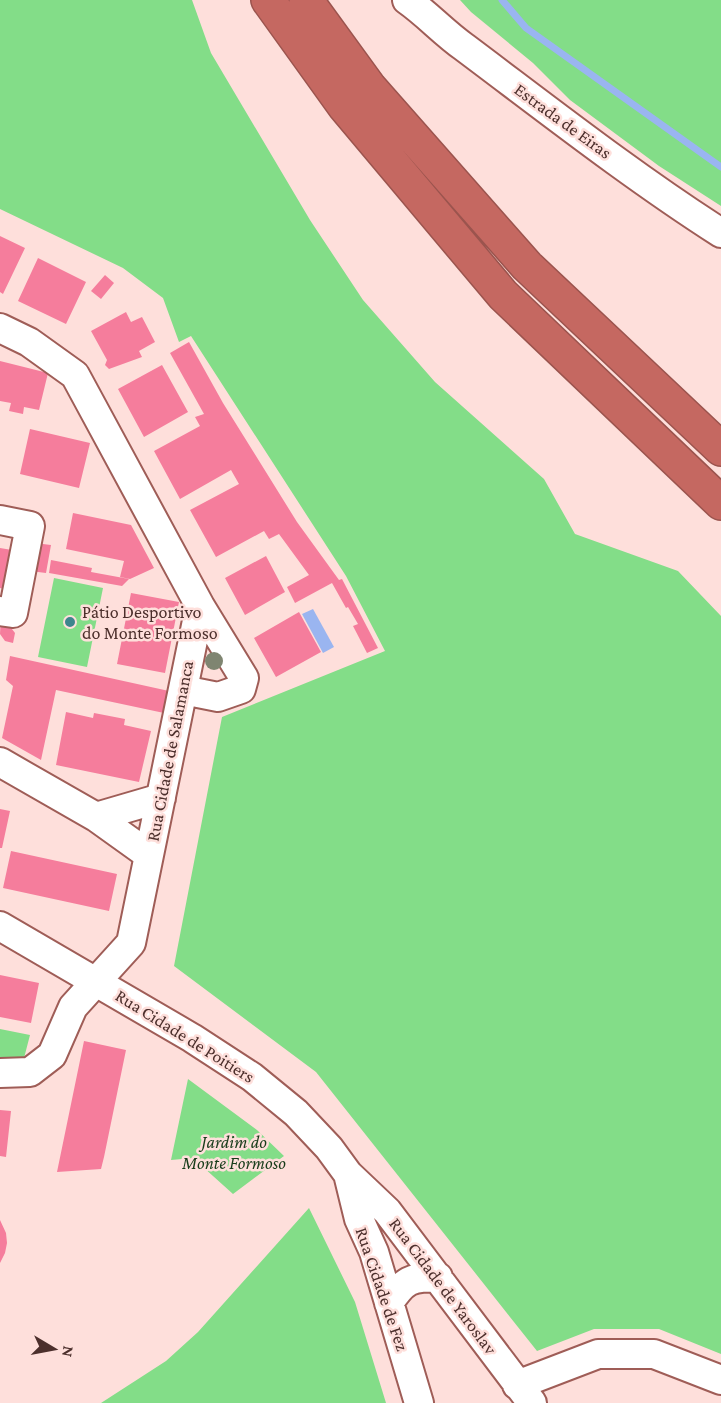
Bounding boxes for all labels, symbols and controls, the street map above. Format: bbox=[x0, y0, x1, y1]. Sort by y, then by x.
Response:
street label: Estrada de Eiras bbox=[511, 79, 615, 163]
place label: Pátio Desportivo do Monte Formoso bbox=[82, 602, 218, 643]
marker: Pátio Desportivo do Monte Formoso bbox=[63, 615, 77, 629]
street label: Rua Cidade de Salamanca bbox=[143, 659, 197, 843]
street label: Rua Cidade de Poitiers bbox=[112, 985, 258, 1087]
park label: Jardim do Monte Formoso bbox=[181, 1132, 286, 1173]
street label: Rua Cidade de Yaroslav bbox=[385, 1214, 501, 1359]
street label: Rua Cidade de Fez bbox=[351, 1224, 413, 1354]
north arrow bbox=[24, 1319, 84, 1379]
text: N bbox=[59, 1345, 78, 1358]

